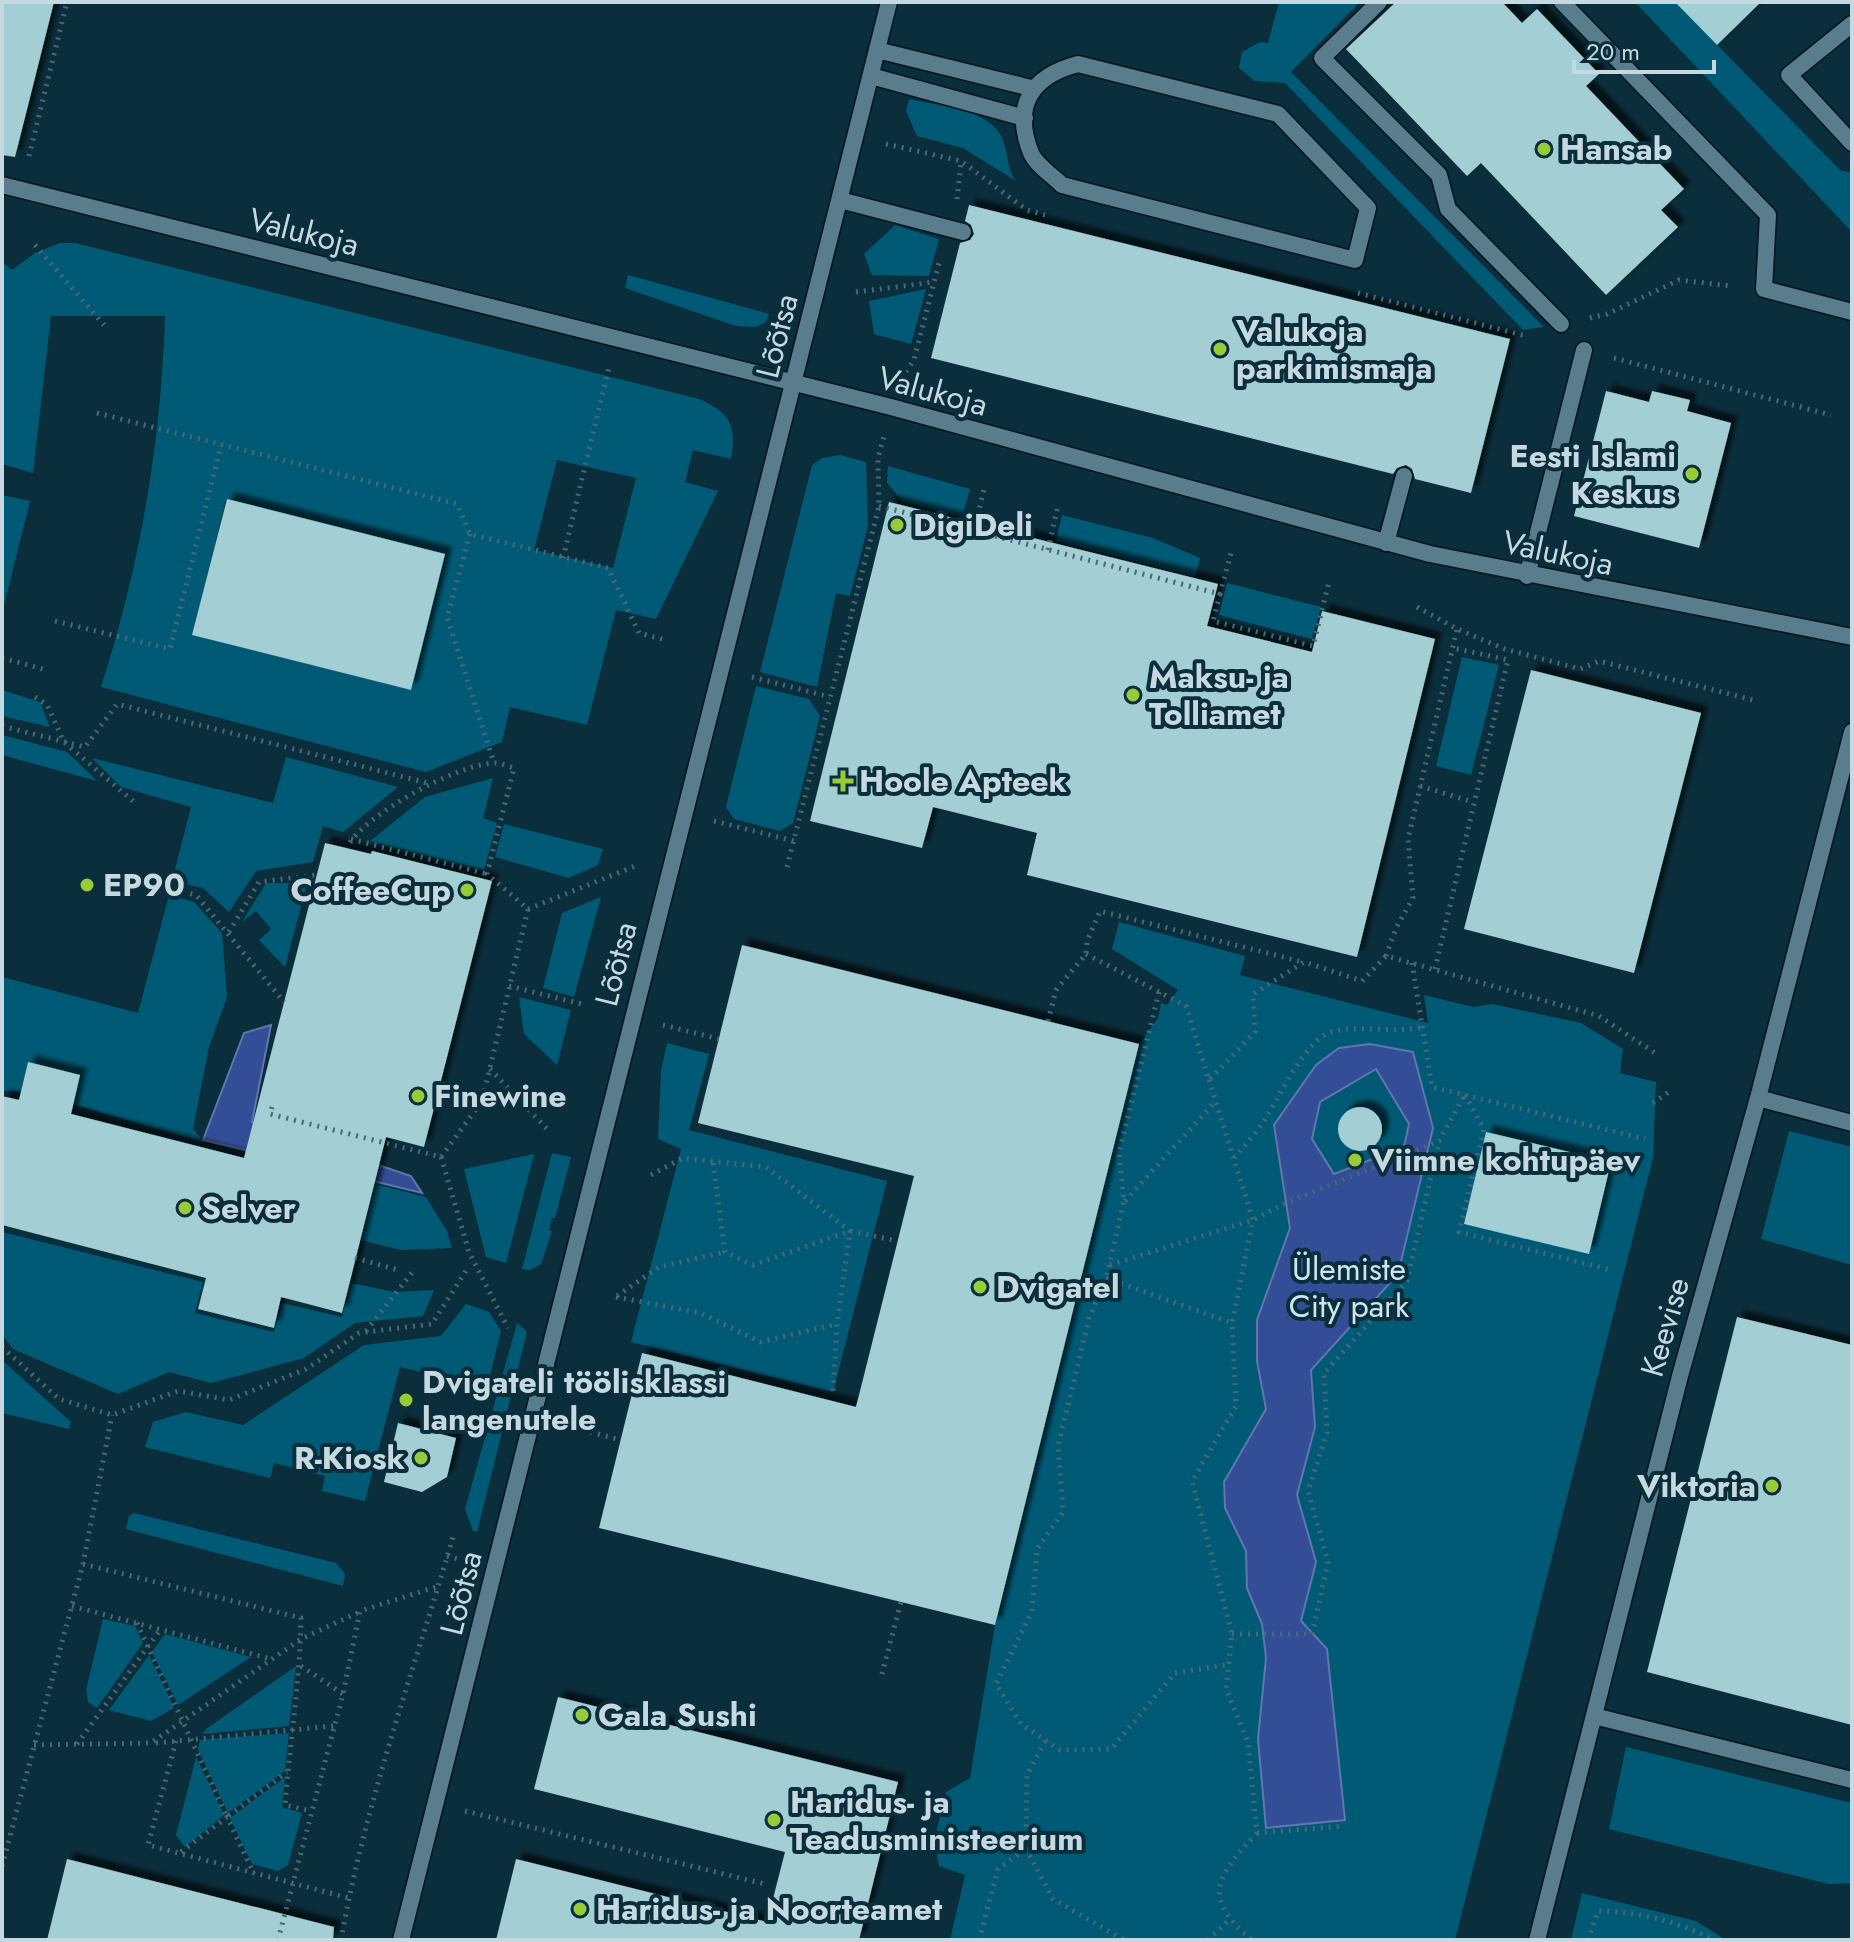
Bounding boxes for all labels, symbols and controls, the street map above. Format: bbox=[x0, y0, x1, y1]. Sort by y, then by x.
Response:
scale bar bbox=[1574, 24, 1714, 74]
text: 20 m bbox=[1586, 34, 1640, 69]
place label: Hansab bbox=[1560, 126, 1672, 172]
marker: Hansab bbox=[1535, 140, 1553, 158]
street label: Valukoja bbox=[244, 196, 364, 268]
street label: Lõõtsa bbox=[744, 289, 810, 383]
place label: Valukoja parkimismaja bbox=[1235, 308, 1433, 391]
marker: Valukoja parkimismaja bbox=[1211, 340, 1229, 358]
street label: Valukoja bbox=[873, 354, 993, 428]
place label: Eesti Islami Keskus bbox=[1509, 433, 1676, 516]
marker: Eesti Islami Keskus bbox=[1683, 465, 1701, 483]
place label: DigiDeli bbox=[913, 502, 1033, 548]
marker: DigiDeli bbox=[888, 516, 906, 534]
street label: Valukoja bbox=[1498, 519, 1618, 587]
place label: Maksu- ja Tolliamet bbox=[1149, 654, 1289, 737]
marker: Maksu- ja Tolliamet bbox=[1124, 686, 1142, 704]
place label: Hoole Apteek bbox=[859, 758, 1068, 804]
marker: Hoole Apteek bbox=[834, 772, 852, 790]
place label: EP90 bbox=[103, 862, 185, 908]
place label: CoffeeCup bbox=[290, 867, 451, 913]
marker: EP90 bbox=[78, 876, 96, 894]
marker: CoffeeCup bbox=[458, 881, 476, 899]
street label: Lõõtsa bbox=[583, 917, 649, 1011]
place label: Finewine bbox=[434, 1073, 567, 1119]
marker: Finewine bbox=[409, 1087, 427, 1105]
place label: Viimne kohtupäev bbox=[1370, 1137, 1640, 1183]
marker: Viimne kohtupäev bbox=[1346, 1151, 1364, 1169]
place label: Selver bbox=[201, 1185, 296, 1231]
marker: Selver bbox=[176, 1199, 194, 1217]
park label: Ülemiste City park bbox=[1289, 1246, 1410, 1329]
place label: Dvigatel bbox=[996, 1264, 1120, 1310]
street label: Keevise bbox=[1629, 1272, 1701, 1382]
marker: Dvigatel bbox=[971, 1278, 989, 1296]
place label: Dvigateli töölisklassi langenutele bbox=[422, 1359, 726, 1442]
marker: Dvigateli töölisklassi langenutele bbox=[397, 1391, 415, 1409]
place label: R-Kiosk bbox=[294, 1435, 406, 1481]
marker: R-Kiosk bbox=[412, 1449, 430, 1467]
place label: Viktoria bbox=[1636, 1463, 1756, 1509]
marker: Viktoria bbox=[1763, 1477, 1781, 1495]
street label: Lõõtsa bbox=[428, 1546, 494, 1640]
place label: Gala Sushi bbox=[598, 1692, 757, 1738]
marker: Gala Sushi bbox=[573, 1706, 591, 1724]
place label: Haridus- ja Teadusministeerium bbox=[790, 1779, 1083, 1862]
marker: Haridus- ja Teadusministeerium bbox=[765, 1811, 783, 1829]
place label: Haridus- ja Noorteamet bbox=[596, 1886, 943, 1932]
marker: Haridus- ja Noorteamet bbox=[571, 1900, 589, 1918]

